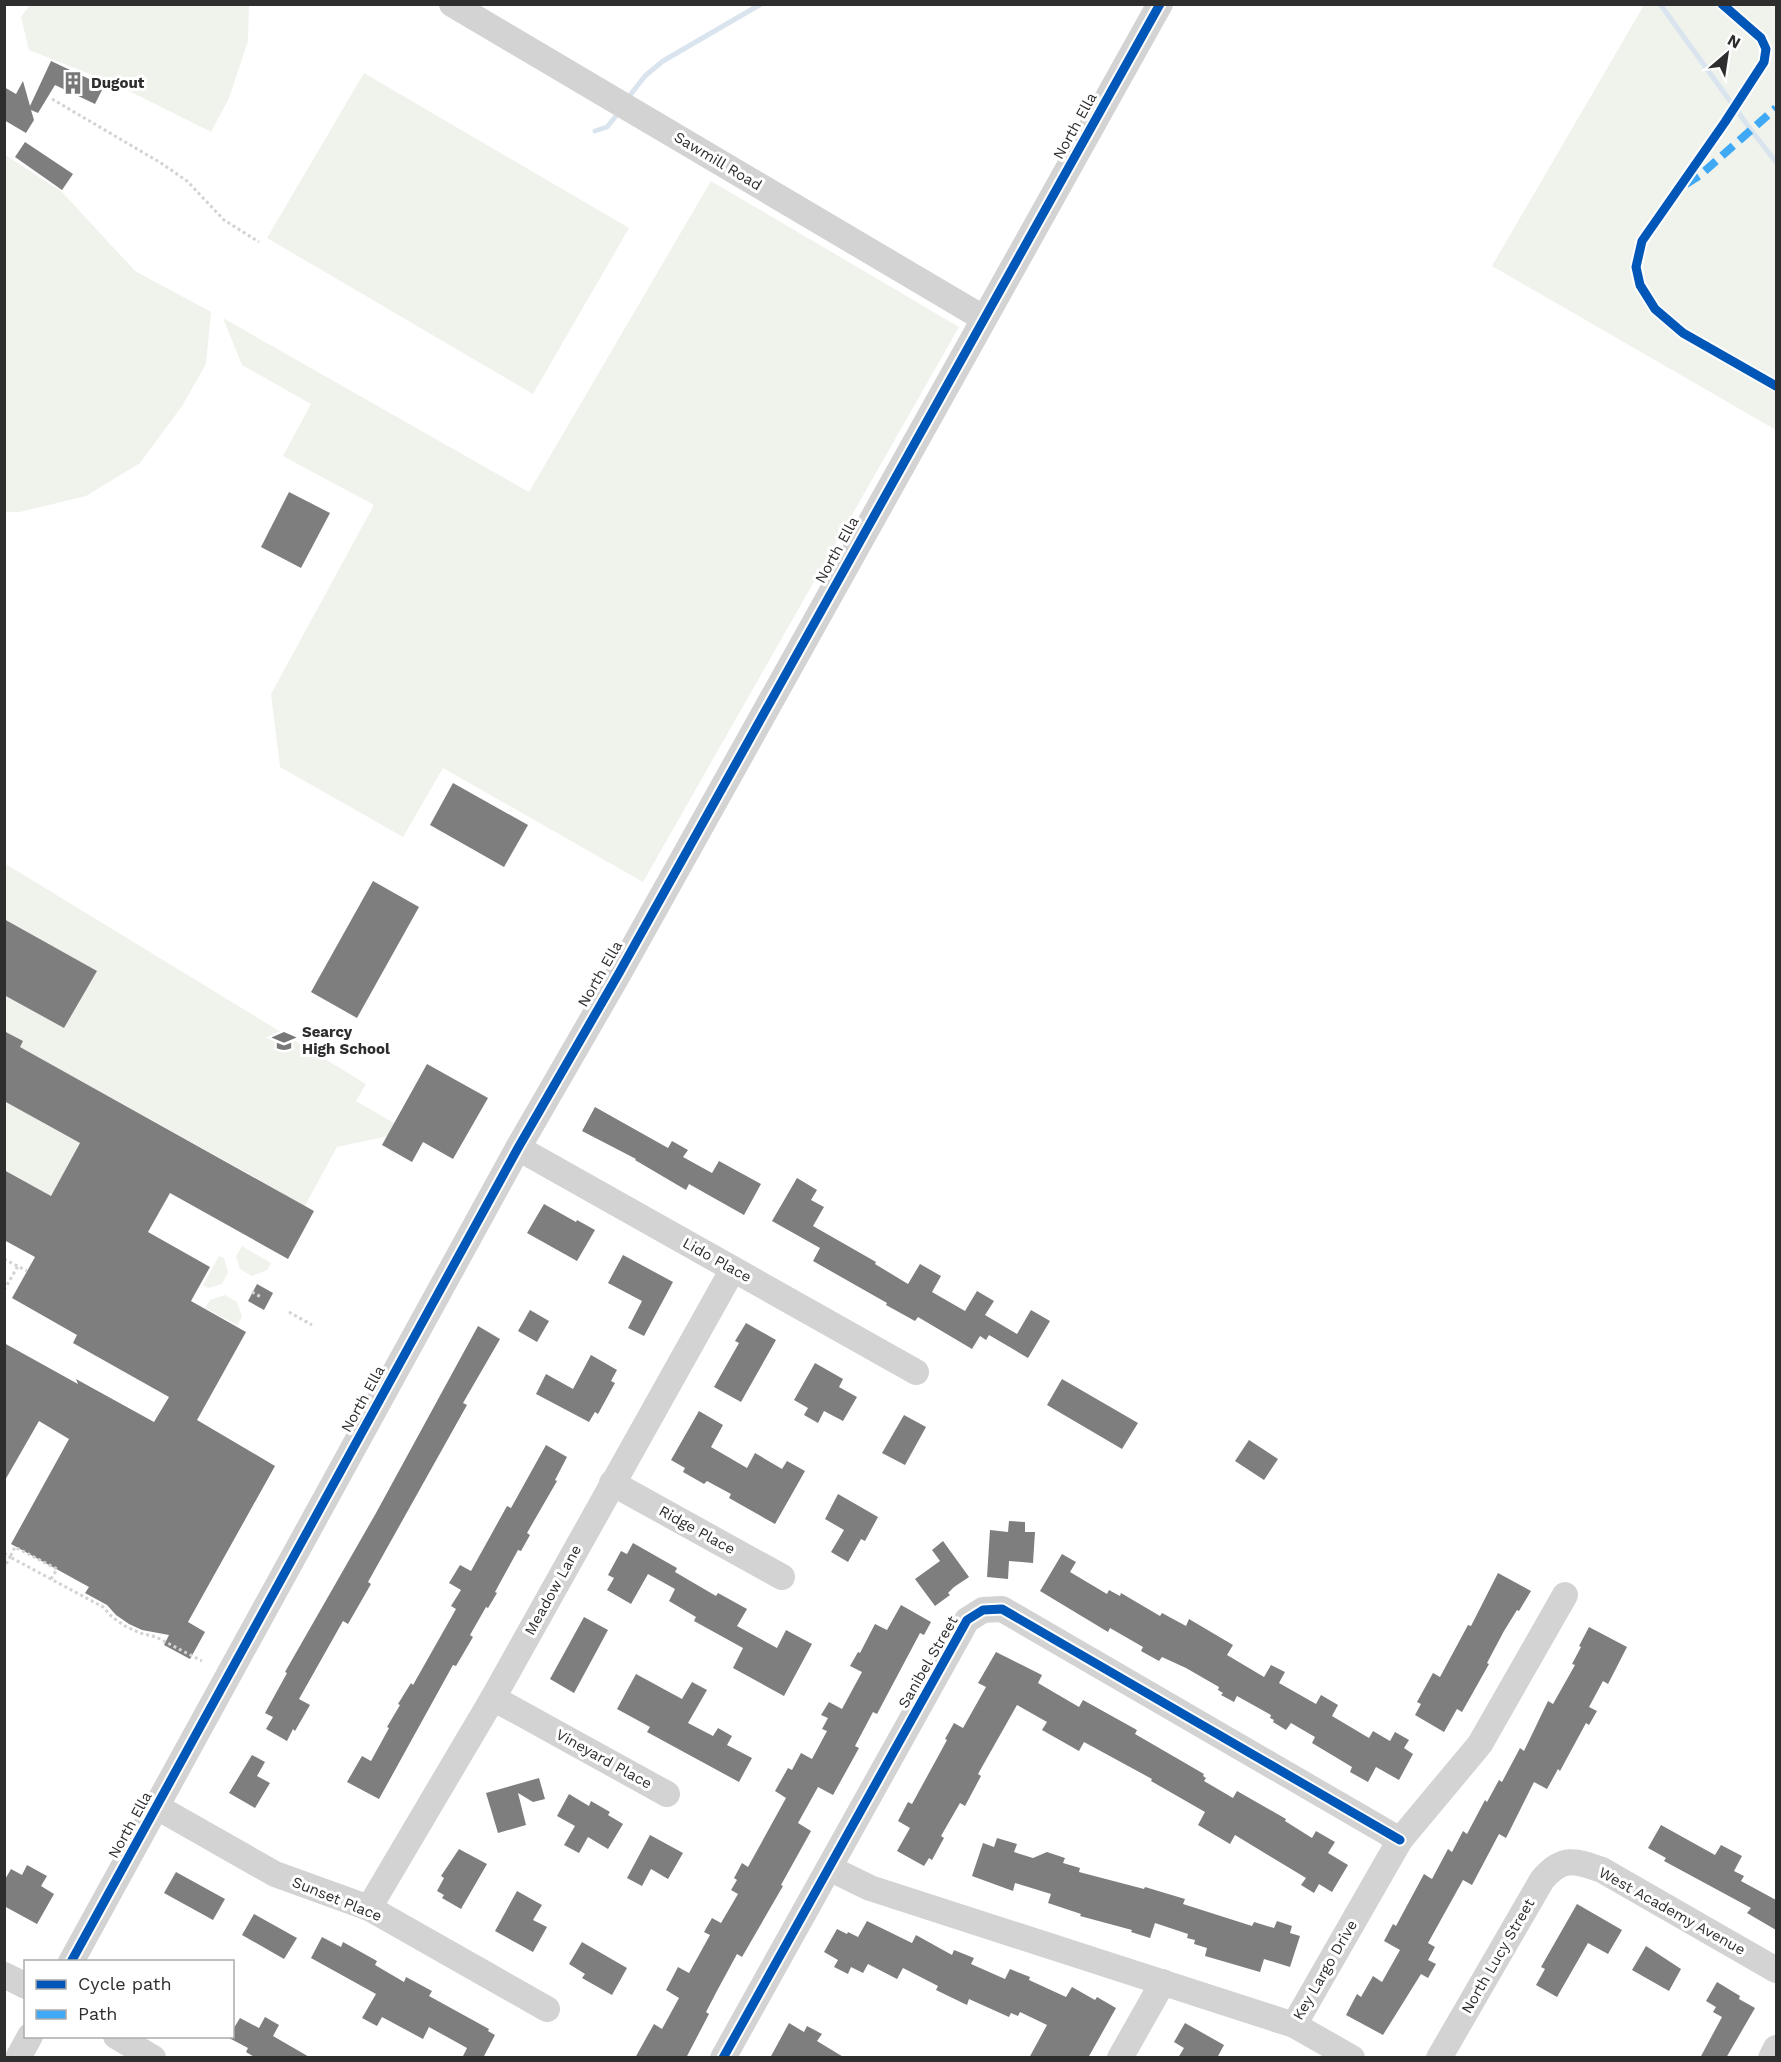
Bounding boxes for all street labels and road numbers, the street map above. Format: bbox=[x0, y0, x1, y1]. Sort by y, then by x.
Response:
street label: North Ella bbox=[1049, 89, 1101, 163]
street label: Sawmill Road bbox=[671, 128, 765, 194]
street label: North Ella bbox=[811, 513, 863, 587]
street label: North Ella bbox=[574, 937, 626, 1010]
street label: Lido Place bbox=[680, 1234, 754, 1286]
street label: North Ella bbox=[337, 1362, 389, 1436]
street label: Ridge Place bbox=[656, 1502, 738, 1558]
street label: Meadow Lane bbox=[521, 1542, 585, 1638]
street label: Sanibel Street bbox=[894, 1612, 962, 1711]
street label: Vineyard Place bbox=[553, 1725, 655, 1793]
street label: North Ella bbox=[104, 1788, 156, 1862]
street label: West Academy Avenue bbox=[1595, 1863, 1749, 1959]
street label: Sunset Place bbox=[290, 1873, 384, 1925]
street label: North Lucy Street bbox=[1458, 1895, 1539, 2017]
street label: Key Largo Drive bbox=[1289, 1917, 1361, 2023]

